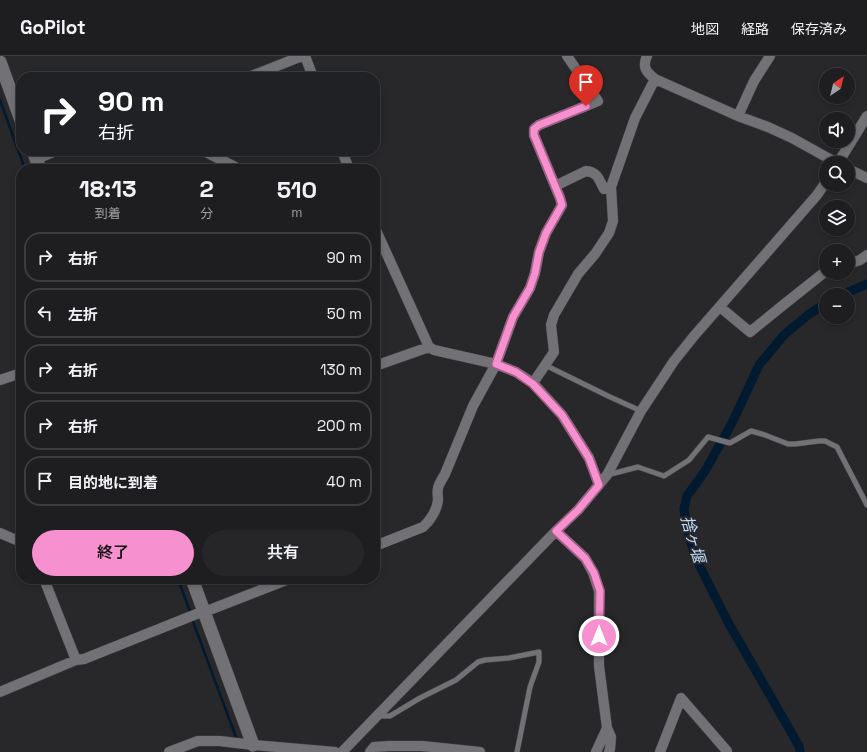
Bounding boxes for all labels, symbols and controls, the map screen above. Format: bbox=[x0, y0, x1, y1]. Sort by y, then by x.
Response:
text: GoPilot bbox=[20, 15, 86, 40]
text: 地図 bbox=[691, 20, 719, 38]
text: 経路 bbox=[741, 20, 769, 38]
text: 保存済み bbox=[791, 20, 847, 38]
pin bbox=[569, 65, 603, 106]
north arrow bbox=[819, 68, 855, 104]
map controls bbox=[819, 68, 855, 324]
icon: arrive bbox=[575, 71, 597, 93]
text: 90 m bbox=[98, 83, 164, 119]
icon: right bbox=[32, 88, 84, 140]
button: sound bbox=[819, 112, 855, 148]
text: 右折 bbox=[98, 121, 134, 144]
button: search bbox=[819, 156, 855, 192]
text: 18:13 bbox=[79, 173, 137, 204]
text: 2 bbox=[200, 173, 214, 204]
text: 510 bbox=[277, 174, 317, 205]
button: layers bbox=[819, 200, 855, 236]
text: m bbox=[291, 204, 303, 221]
text: 到着 bbox=[95, 205, 121, 222]
text: 分 bbox=[200, 205, 213, 222]
button: + bbox=[819, 244, 855, 280]
icon: right bbox=[34, 246, 56, 268]
text: 90 m bbox=[326, 248, 362, 267]
text: 右折 bbox=[68, 249, 98, 268]
button: − bbox=[819, 288, 855, 324]
icon: left bbox=[34, 302, 56, 324]
text: 50 m bbox=[327, 304, 362, 323]
text: 左折 bbox=[68, 305, 98, 324]
icon: right bbox=[34, 358, 56, 380]
text: 130 m bbox=[320, 360, 362, 379]
text: 右折 bbox=[68, 361, 98, 380]
icon: right bbox=[34, 414, 56, 436]
text: 200 m bbox=[317, 416, 362, 435]
text: 右折 bbox=[68, 417, 98, 436]
icon: arrive bbox=[34, 470, 56, 492]
text: 40 m bbox=[326, 472, 362, 491]
text: 目的地に到着 bbox=[68, 473, 158, 492]
water label: 捨ヶ堰 bbox=[676, 513, 711, 568]
button: 終了 bbox=[32, 530, 194, 576]
button: 共有 bbox=[202, 530, 364, 576]
position arrow bbox=[578, 615, 620, 657]

